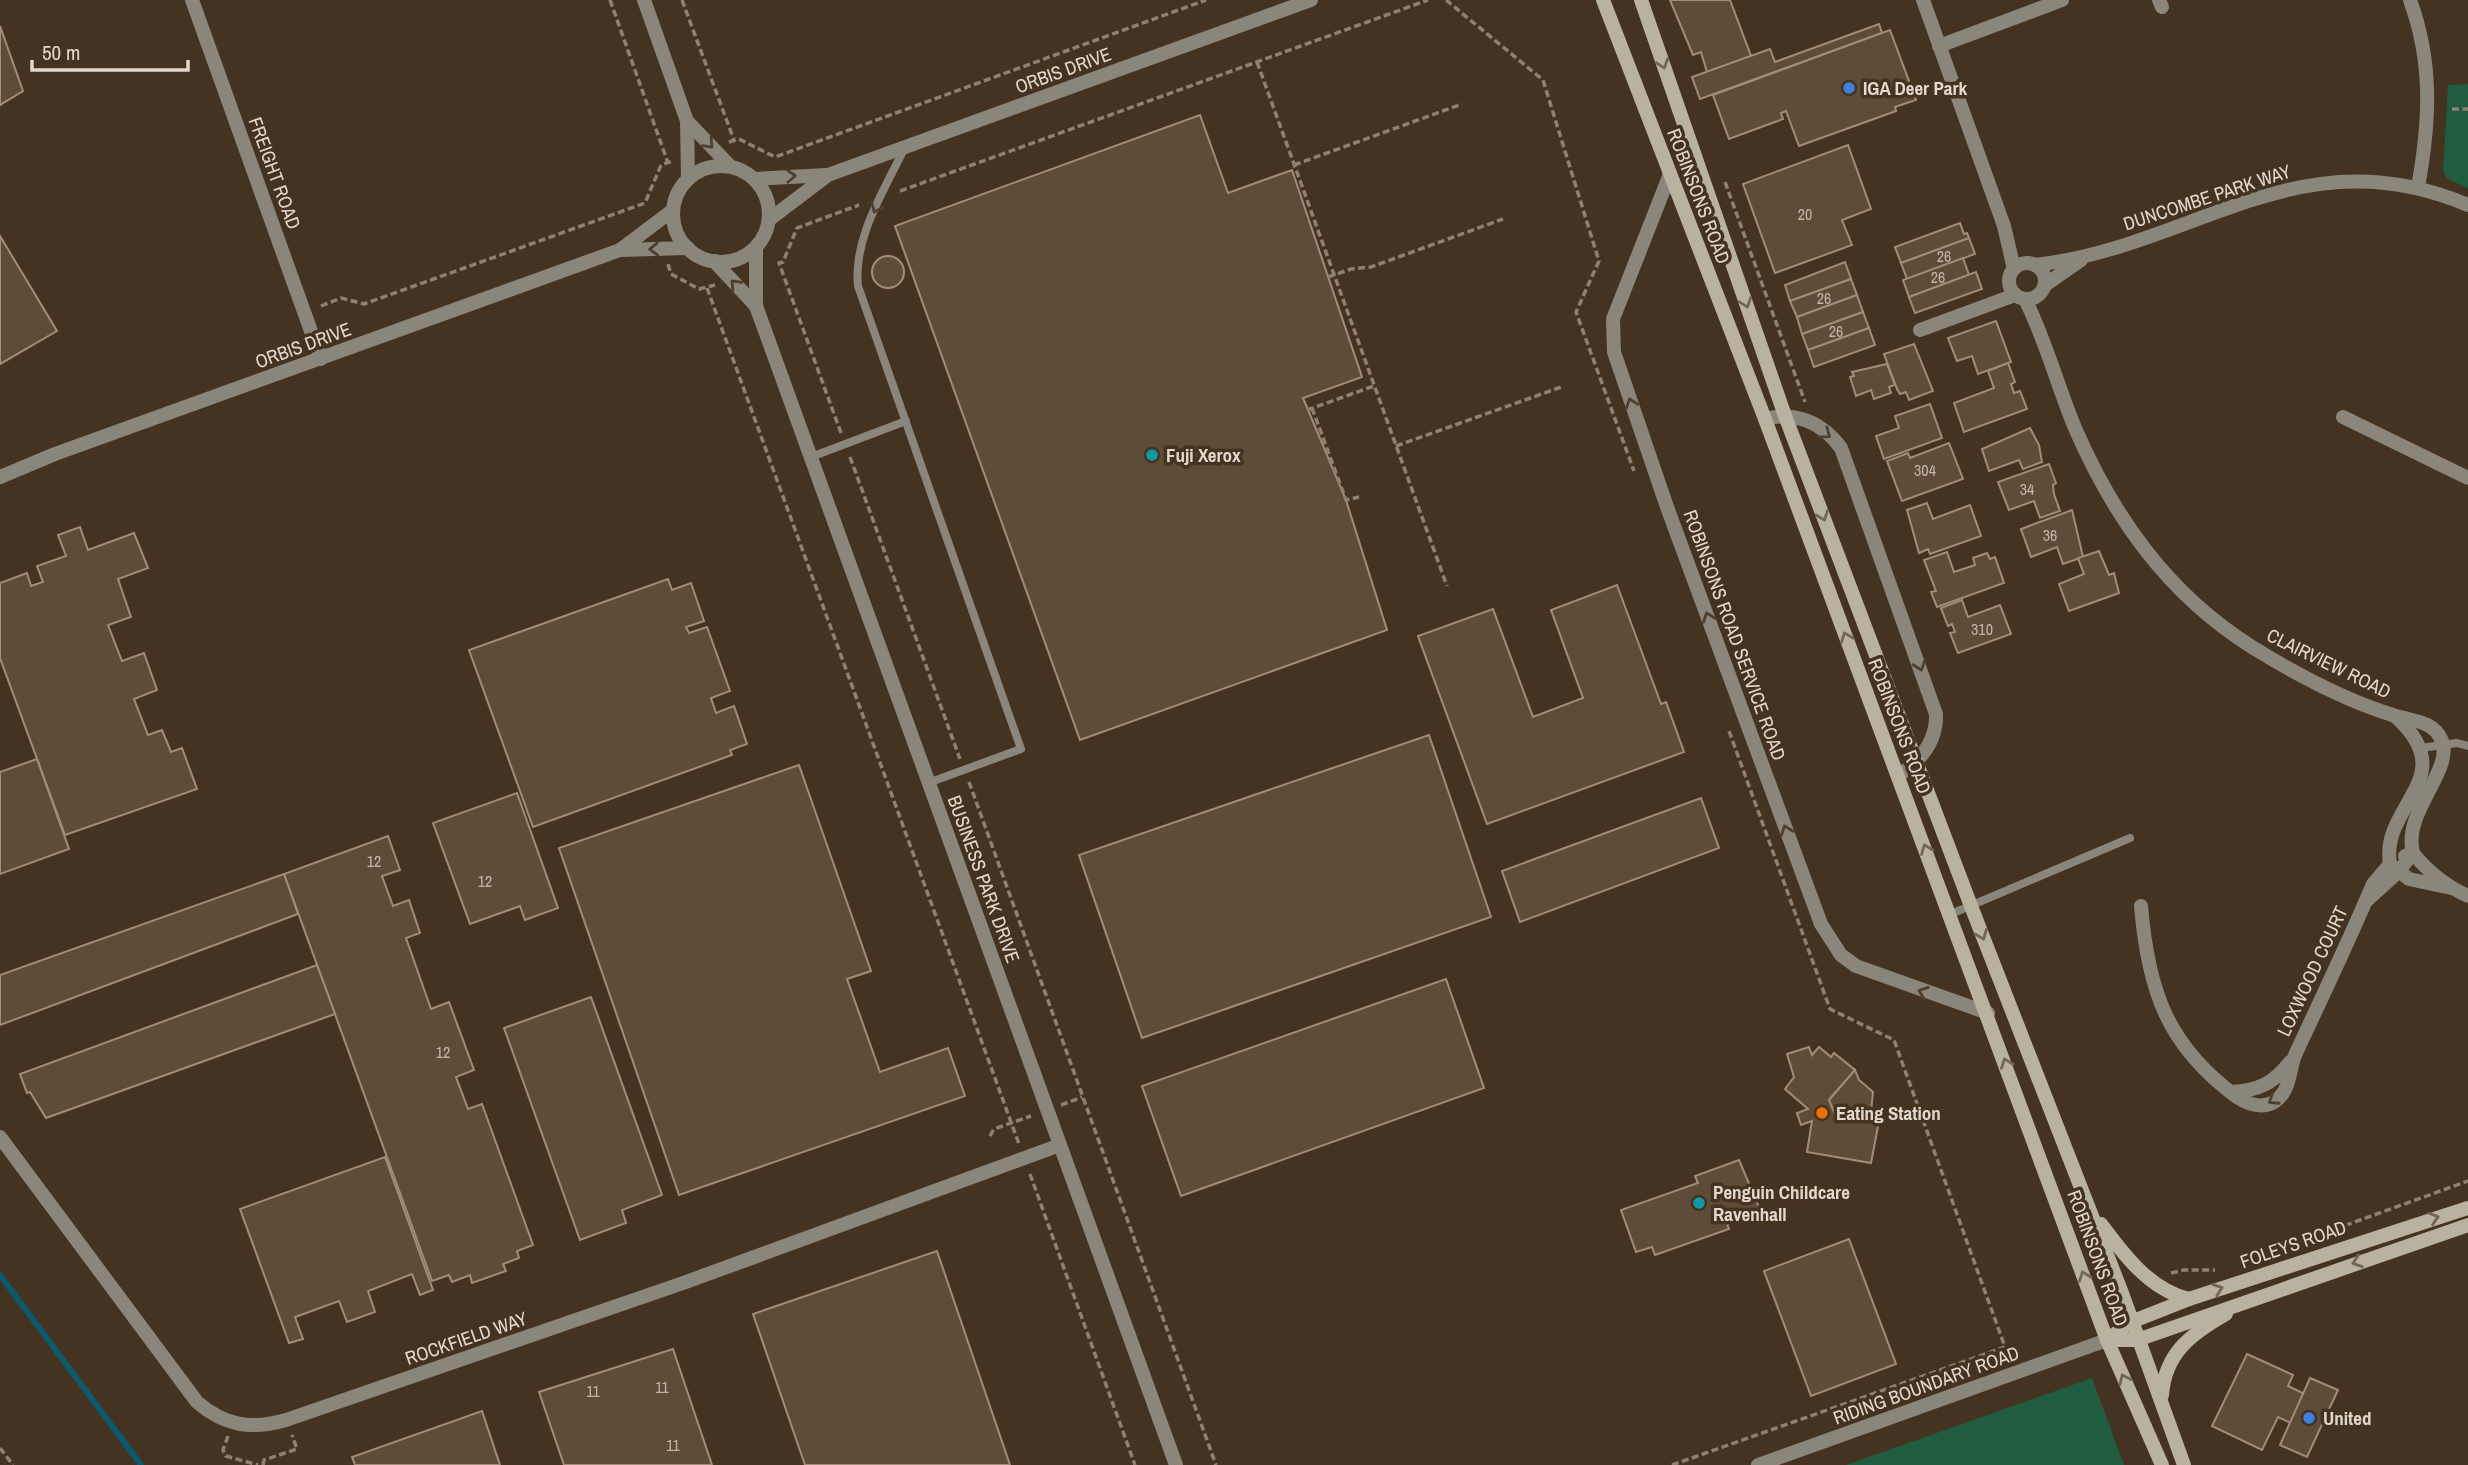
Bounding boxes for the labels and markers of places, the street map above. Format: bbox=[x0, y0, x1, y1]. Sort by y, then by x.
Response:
place label: IGA Deer Park bbox=[1863, 75, 1968, 101]
marker: IGA Deer Park bbox=[1841, 80, 1857, 96]
place label: Fuji Xerox bbox=[1166, 442, 1241, 468]
marker: Fuji Xerox bbox=[1144, 447, 1160, 463]
place label: Eating Station bbox=[1836, 1100, 1941, 1126]
marker: Eating Station bbox=[1814, 1105, 1830, 1121]
place label: Penguin Childcare Ravenhall bbox=[1713, 1179, 1850, 1227]
marker: Penguin Childcare Ravenhall bbox=[1691, 1195, 1707, 1211]
place label: United bbox=[2323, 1405, 2371, 1431]
marker: United bbox=[2301, 1410, 2317, 1426]

